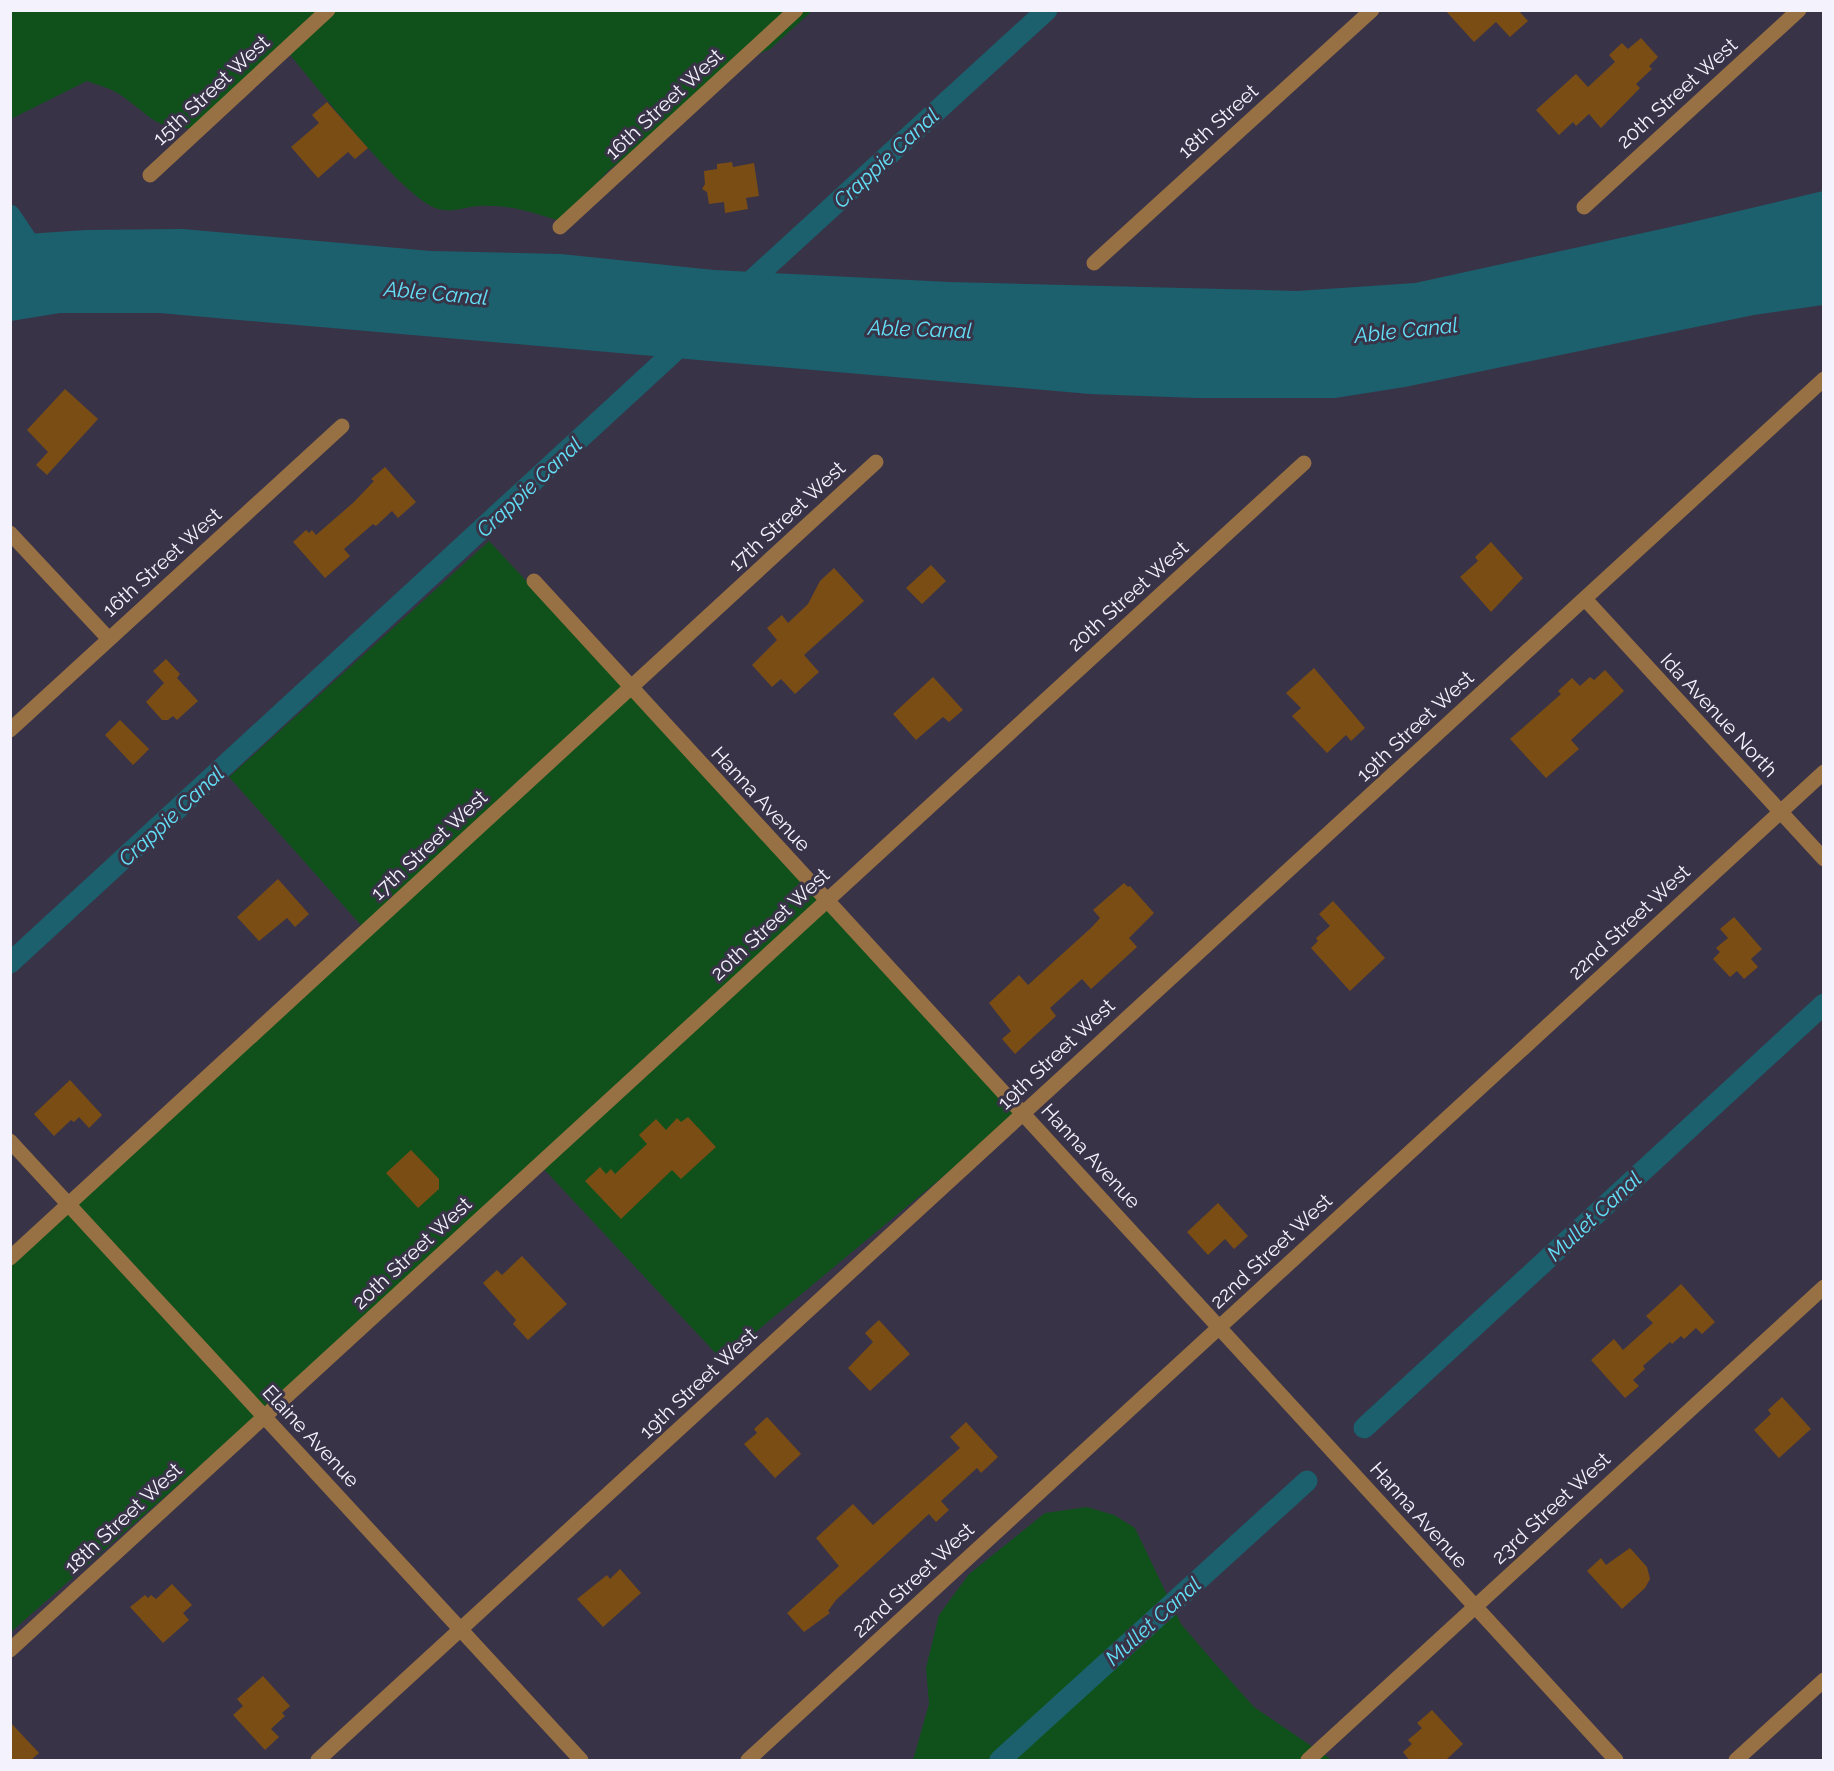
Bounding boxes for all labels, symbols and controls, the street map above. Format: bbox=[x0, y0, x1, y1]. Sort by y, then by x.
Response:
street label: 15th Street West bbox=[148, 30, 274, 150]
street label: 20th Street West bbox=[1612, 32, 1742, 153]
street label: 16th Street West bbox=[600, 43, 728, 164]
street label: 18th Street bbox=[1173, 79, 1263, 163]
water label: Crappie Canal bbox=[828, 103, 944, 213]
water label: Able Canal bbox=[382, 276, 489, 310]
water label: Able Canal bbox=[1352, 312, 1459, 348]
water label: Able Canal bbox=[866, 315, 973, 343]
water label: Crappie Canal bbox=[471, 432, 587, 542]
street label: 17th Street West bbox=[724, 456, 850, 576]
street label: 16th Street West bbox=[98, 502, 227, 622]
street label: 20th Street West bbox=[1063, 535, 1193, 656]
street label: Ida Avenue North bbox=[1656, 648, 1782, 782]
street label: 19th Street West bbox=[1351, 665, 1479, 786]
street label: Hanna Avenue bbox=[706, 742, 816, 857]
water label: Crappie Canal bbox=[113, 761, 229, 871]
street label: 17th Street West bbox=[366, 785, 492, 905]
street label: 22nd Street West bbox=[1563, 859, 1695, 985]
street label: 20th Street West bbox=[706, 863, 835, 985]
street label: 19th Street West bbox=[992, 993, 1120, 1114]
street label: Hanna Avenue bbox=[1036, 1099, 1146, 1214]
water label: Mullet Canal bbox=[1542, 1166, 1646, 1266]
street label: 22nd Street West bbox=[1205, 1188, 1337, 1314]
street label: 20th Street West bbox=[348, 1192, 477, 1314]
street label: 19th Street West bbox=[634, 1322, 762, 1443]
street label: Elaine Avenue bbox=[258, 1380, 365, 1492]
street label: 23rd Street West bbox=[1487, 1447, 1615, 1569]
street label: 18th Street West bbox=[59, 1457, 187, 1578]
street label: Hanna Avenue bbox=[1365, 1457, 1473, 1573]
street label: 22nd Street West bbox=[847, 1517, 979, 1643]
water label: Mullet Canal bbox=[1100, 1572, 1206, 1670]

